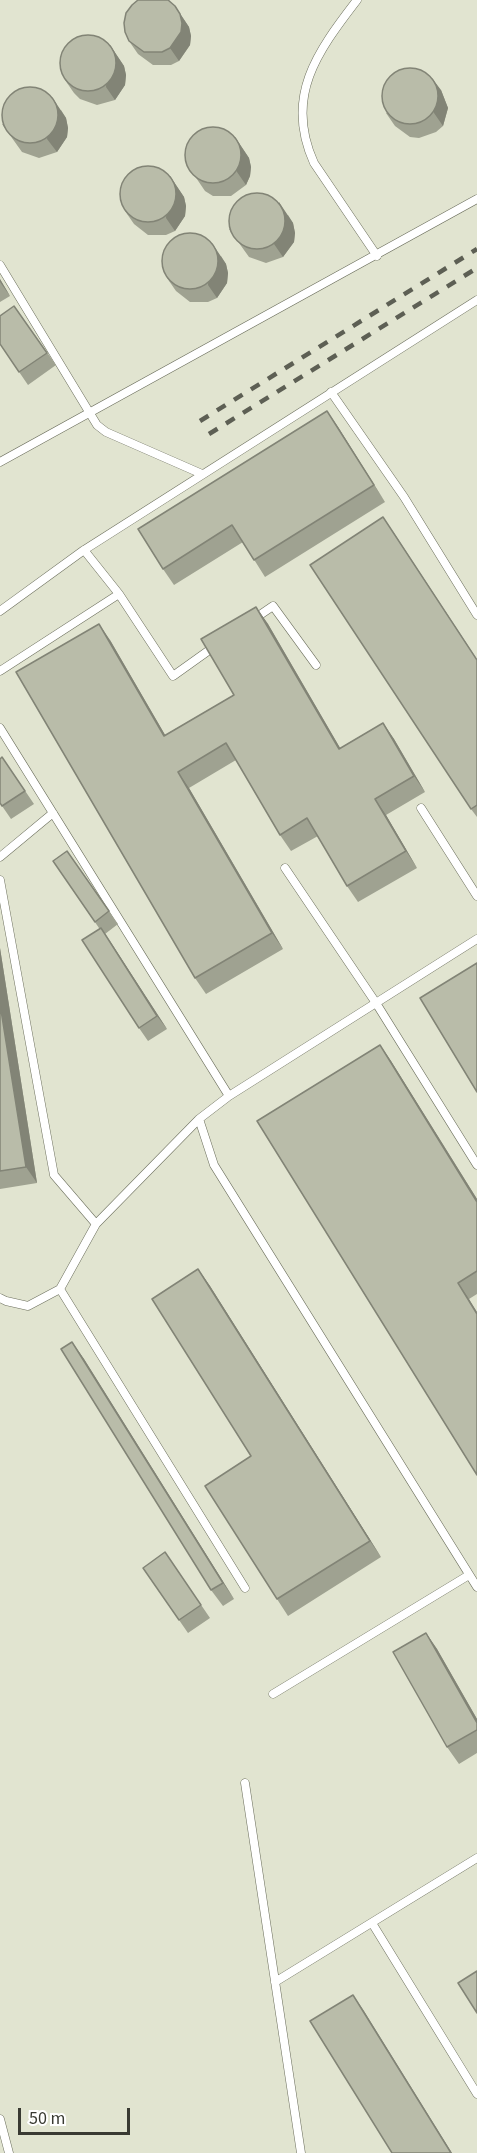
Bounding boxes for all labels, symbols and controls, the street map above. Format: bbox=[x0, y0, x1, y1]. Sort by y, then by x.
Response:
scale bar bbox=[21, 2096, 134, 2134]
text: 50 m bbox=[29, 2106, 65, 2131]

